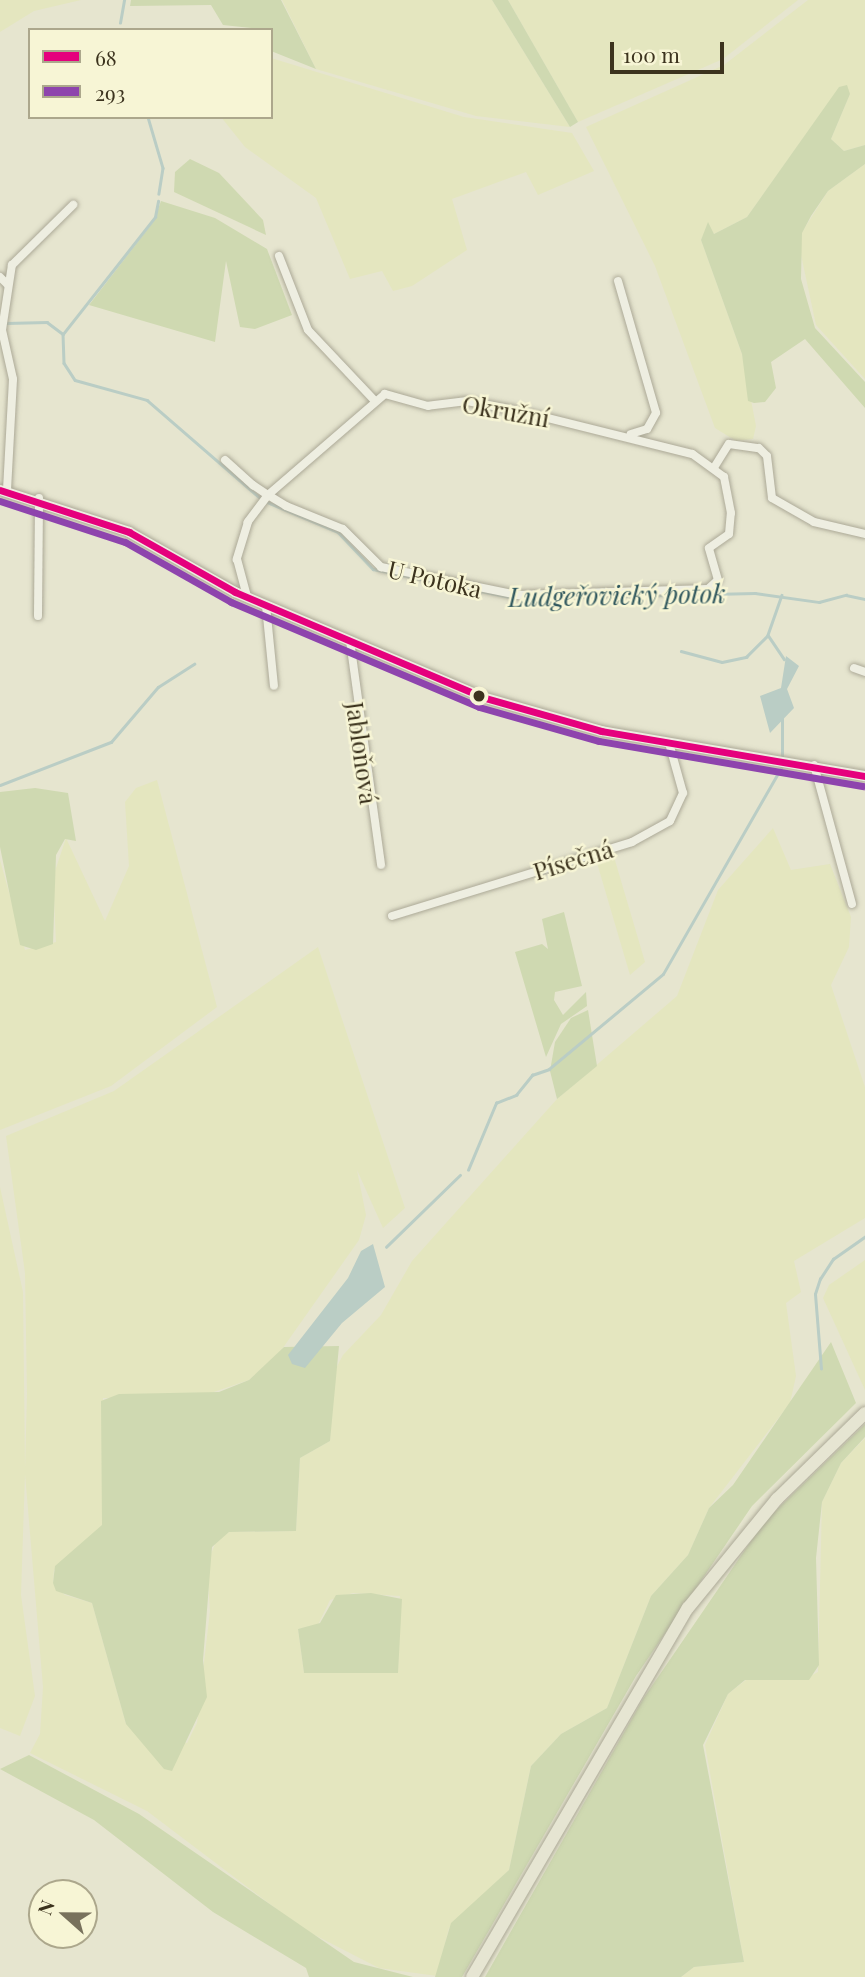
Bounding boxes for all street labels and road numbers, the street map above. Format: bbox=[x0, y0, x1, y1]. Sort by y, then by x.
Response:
street label: Okružní bbox=[460, 389, 552, 433]
street label: U Potoka bbox=[385, 554, 485, 604]
street label: Jabloňová bbox=[341, 700, 383, 806]
street label: Písečná bbox=[530, 834, 616, 886]

